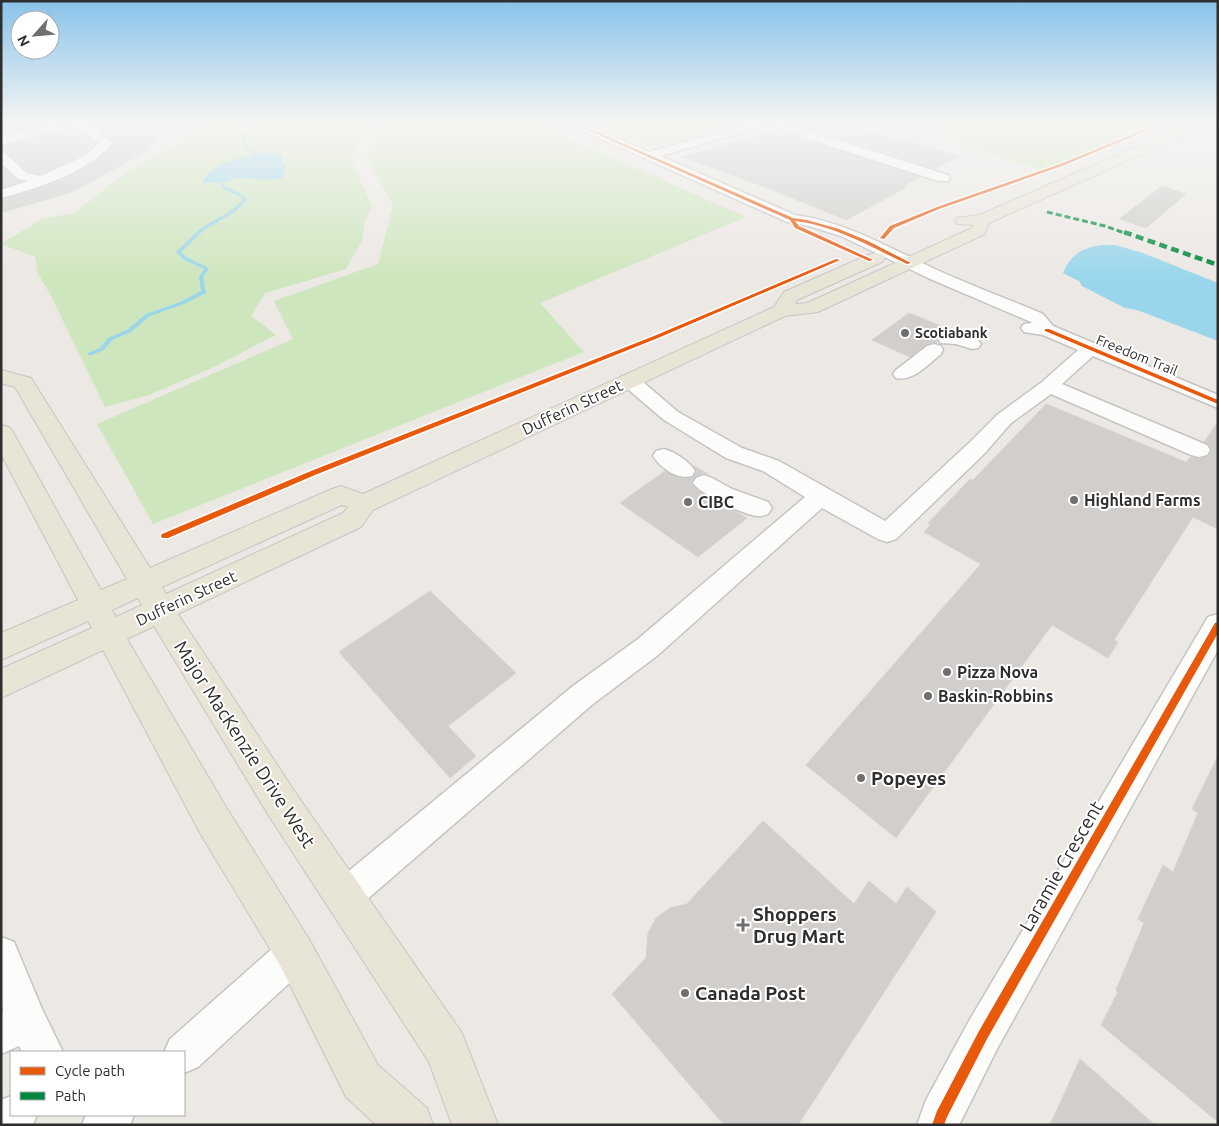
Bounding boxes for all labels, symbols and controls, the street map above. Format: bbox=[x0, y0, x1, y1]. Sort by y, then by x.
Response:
north arrow bbox=[10, 10, 60, 60]
text: N bbox=[14, 33, 33, 49]
place label: Scotiabank bbox=[915, 325, 988, 341]
marker: Scotiabank bbox=[899, 327, 911, 339]
street label: Freedom Trail bbox=[1094, 331, 1180, 379]
street label: Dufferin Street bbox=[519, 376, 626, 438]
place label: Highland Farms bbox=[1084, 491, 1200, 509]
place label: CIBC bbox=[698, 493, 734, 511]
marker: Highland Farms bbox=[1068, 494, 1080, 506]
marker: CIBC bbox=[682, 496, 694, 508]
street label: Dufferin Street bbox=[133, 567, 240, 629]
street label: Major MacKenzie Drive West bbox=[170, 636, 320, 852]
place label: Pizza Nova bbox=[957, 663, 1038, 681]
marker: Pizza Nova bbox=[941, 666, 953, 678]
place label: Baskin-Robbins bbox=[938, 687, 1053, 705]
marker: Baskin-Robbins bbox=[922, 690, 934, 702]
place label: Popeyes bbox=[871, 767, 946, 789]
marker: Popeyes bbox=[855, 772, 867, 784]
street label: Laramie Crescent bbox=[1015, 796, 1108, 935]
place label: Shoppers Drug Mart bbox=[753, 903, 845, 947]
marker: Shoppers Drug Mart bbox=[737, 919, 749, 931]
place label: Canada Post bbox=[695, 982, 806, 1004]
marker: Canada Post bbox=[679, 987, 691, 999]
legend bbox=[10, 1051, 185, 1116]
text: Cycle path bbox=[55, 1062, 125, 1079]
text: Path bbox=[55, 1087, 86, 1104]

